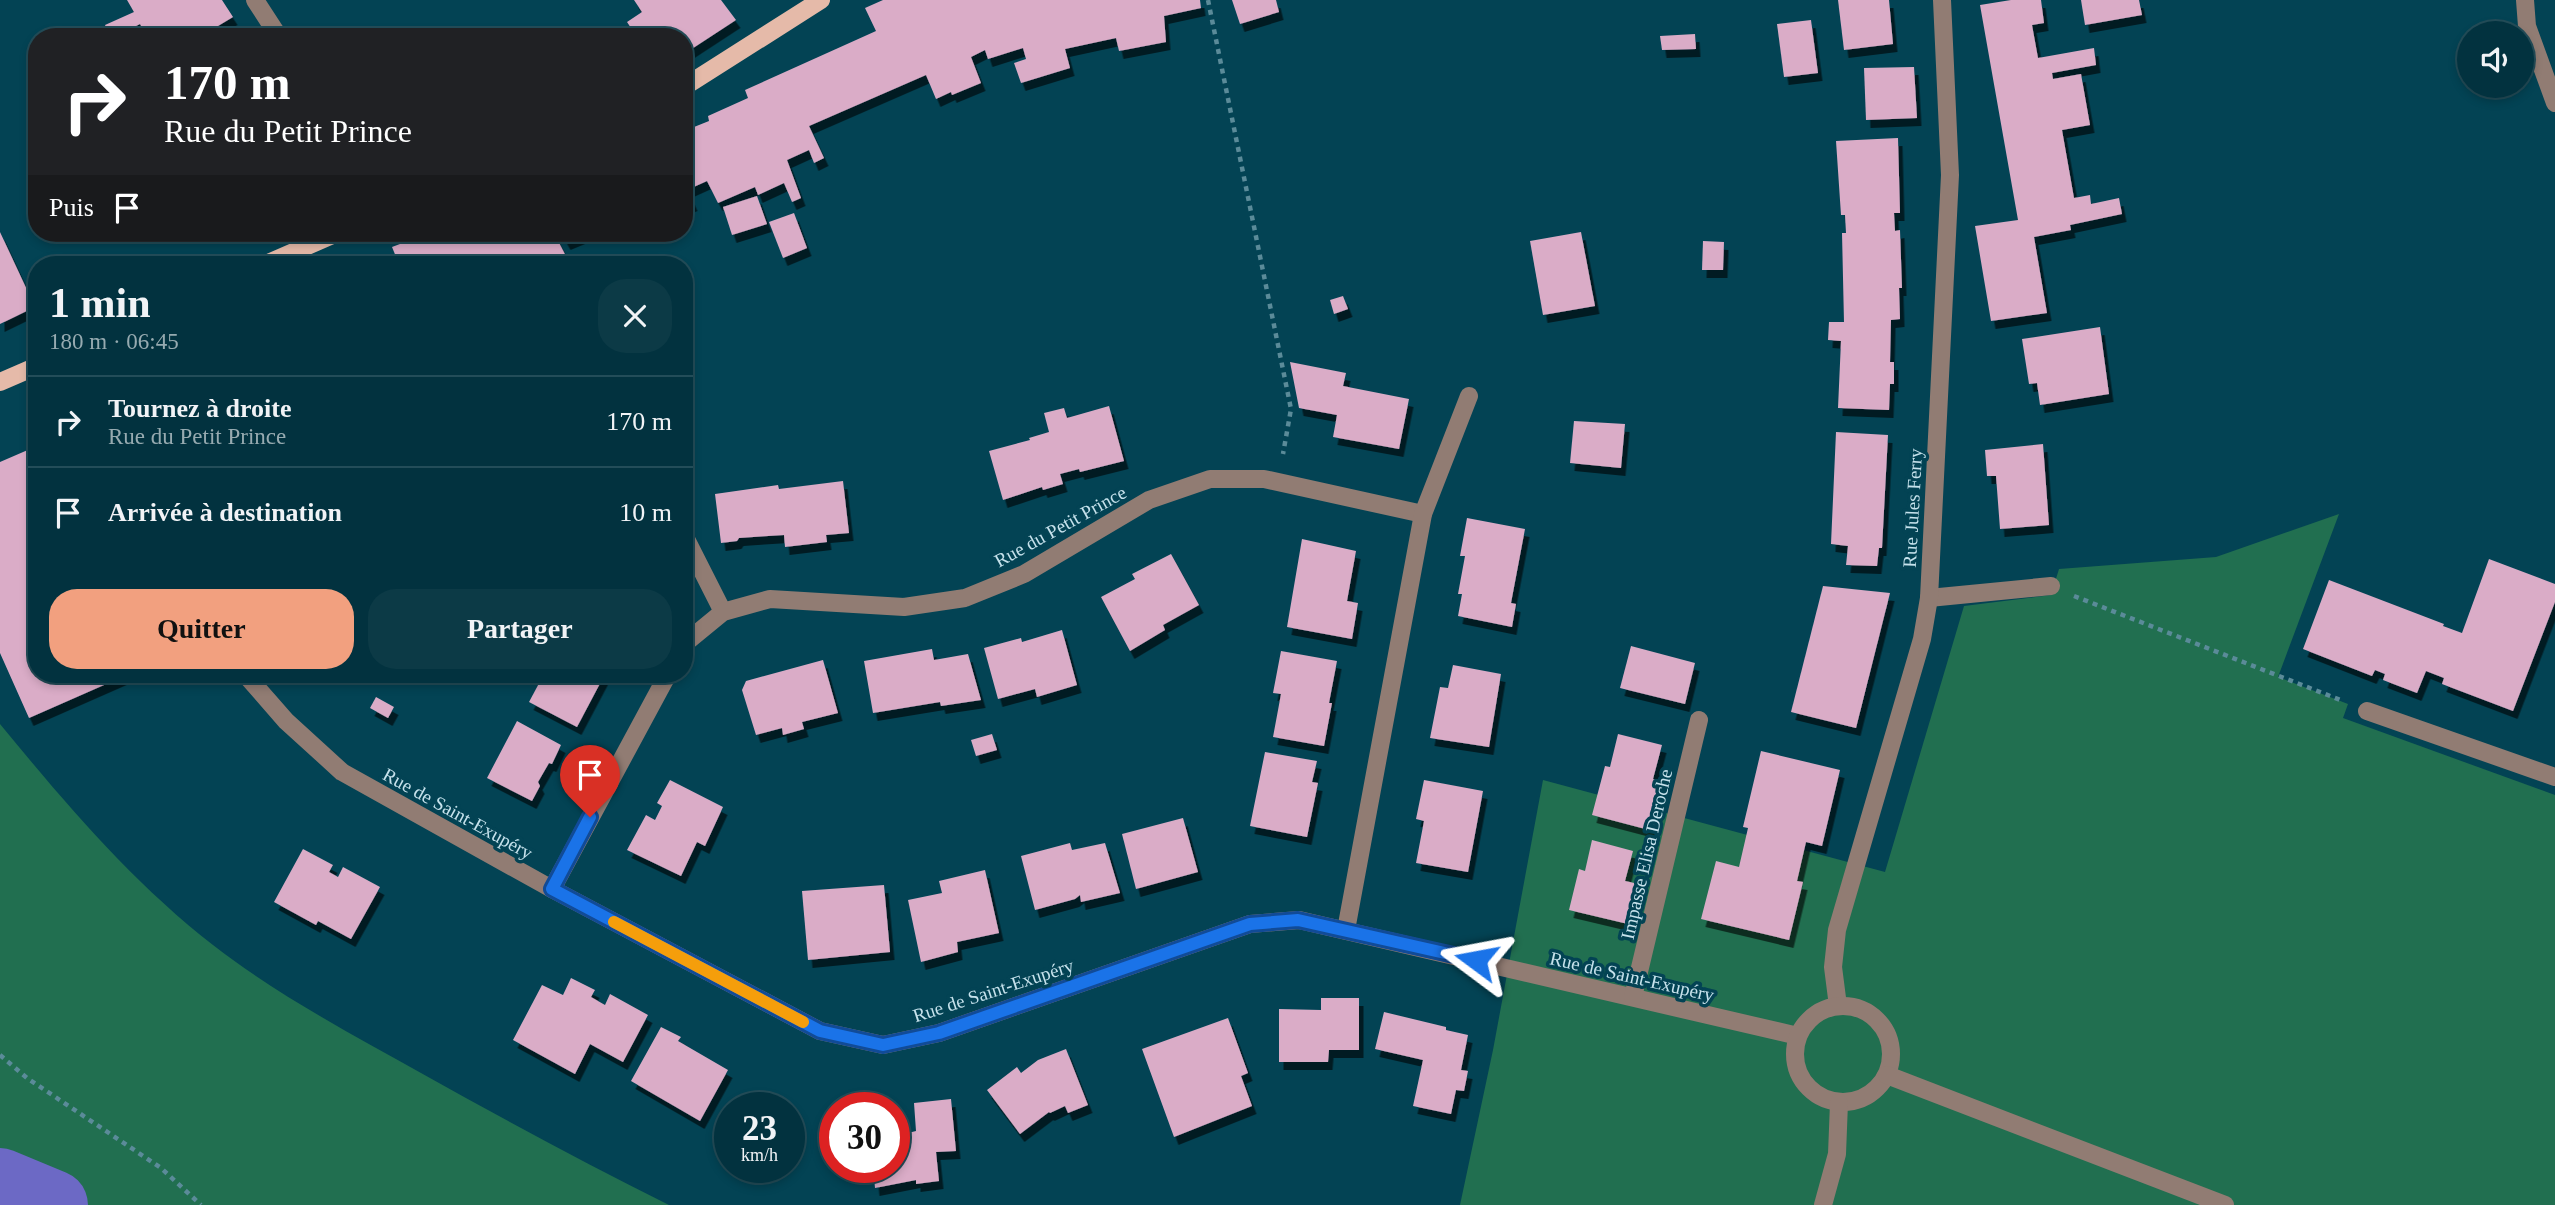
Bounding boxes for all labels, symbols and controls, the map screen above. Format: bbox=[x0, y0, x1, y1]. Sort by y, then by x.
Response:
map controls bbox=[2457, 21, 2534, 98]
button: sound bbox=[2457, 21, 2534, 98]
text: 170 m bbox=[164, 55, 291, 110]
icon: right bbox=[49, 56, 140, 147]
text: Rue du Petit Prince bbox=[164, 113, 412, 149]
icon: arrive bbox=[108, 189, 146, 227]
text: Puis bbox=[49, 193, 94, 222]
button: close bbox=[598, 279, 672, 353]
text: 1 min bbox=[49, 280, 151, 326]
text: 180 m · 06:45 bbox=[49, 329, 179, 354]
text: Tournez à droite bbox=[108, 394, 291, 423]
icon: right bbox=[49, 403, 87, 441]
text: 170 m bbox=[606, 407, 672, 436]
text: Rue du Petit Prince bbox=[108, 424, 286, 449]
street label: Rue Jules Ferry bbox=[1899, 447, 1926, 568]
street label: Rue du Petit Prince bbox=[991, 482, 1130, 571]
icon: arrive bbox=[49, 494, 87, 532]
text: Arrivée à destination bbox=[108, 498, 342, 527]
text: 10 m bbox=[619, 498, 672, 527]
button: Quitter bbox=[49, 589, 354, 669]
button: Partager bbox=[368, 589, 672, 669]
pin bbox=[560, 745, 620, 817]
icon: arrive bbox=[571, 756, 609, 794]
street label: Rue de Saint-Exupéry bbox=[379, 764, 537, 864]
street label: Impasse Elisa Deroche bbox=[1617, 767, 1676, 941]
position arrow bbox=[1439, 923, 1513, 997]
street label: Rue de Saint-Exupéry bbox=[1548, 947, 1716, 1006]
street label: Rue de Saint-Exupéry bbox=[910, 954, 1077, 1026]
speed limit sign: 30 bbox=[819, 1092, 910, 1183]
text: 23 bbox=[742, 1109, 777, 1148]
text: km/h bbox=[741, 1145, 778, 1165]

